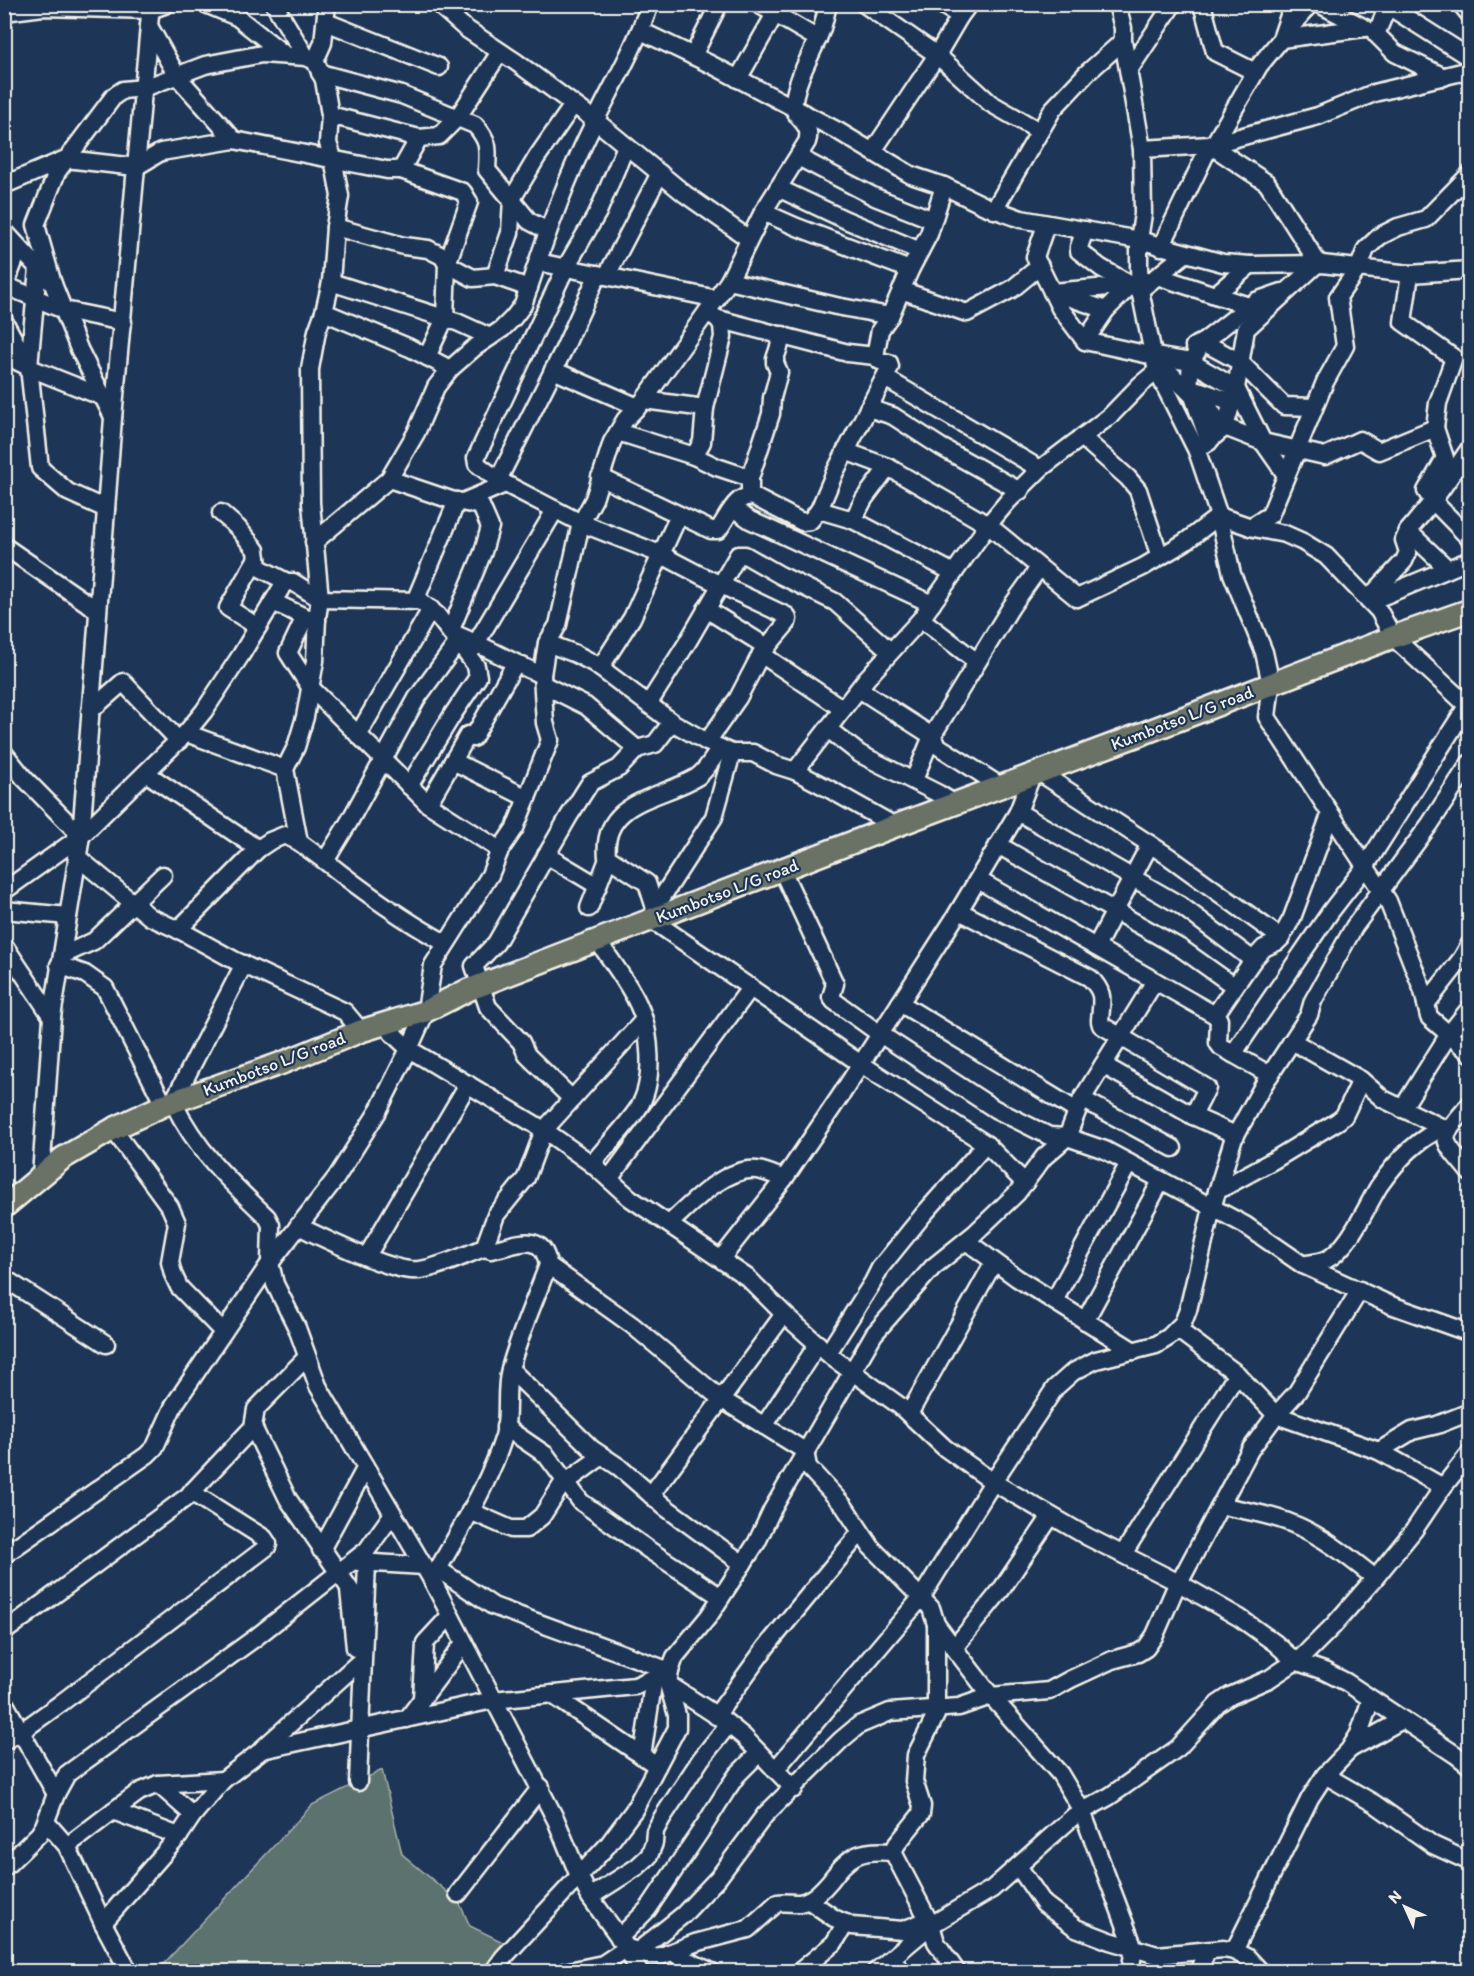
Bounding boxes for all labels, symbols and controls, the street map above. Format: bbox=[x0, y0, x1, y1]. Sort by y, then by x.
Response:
street label: Kumbotso L/G road bbox=[1108, 681, 1257, 755]
street label: Kumbotso L/G road bbox=[653, 854, 802, 928]
street label: Kumbotso L/G road bbox=[200, 1027, 349, 1101]
north arrow bbox=[1375, 1877, 1435, 1937]
text: N bbox=[1384, 1886, 1405, 1907]

